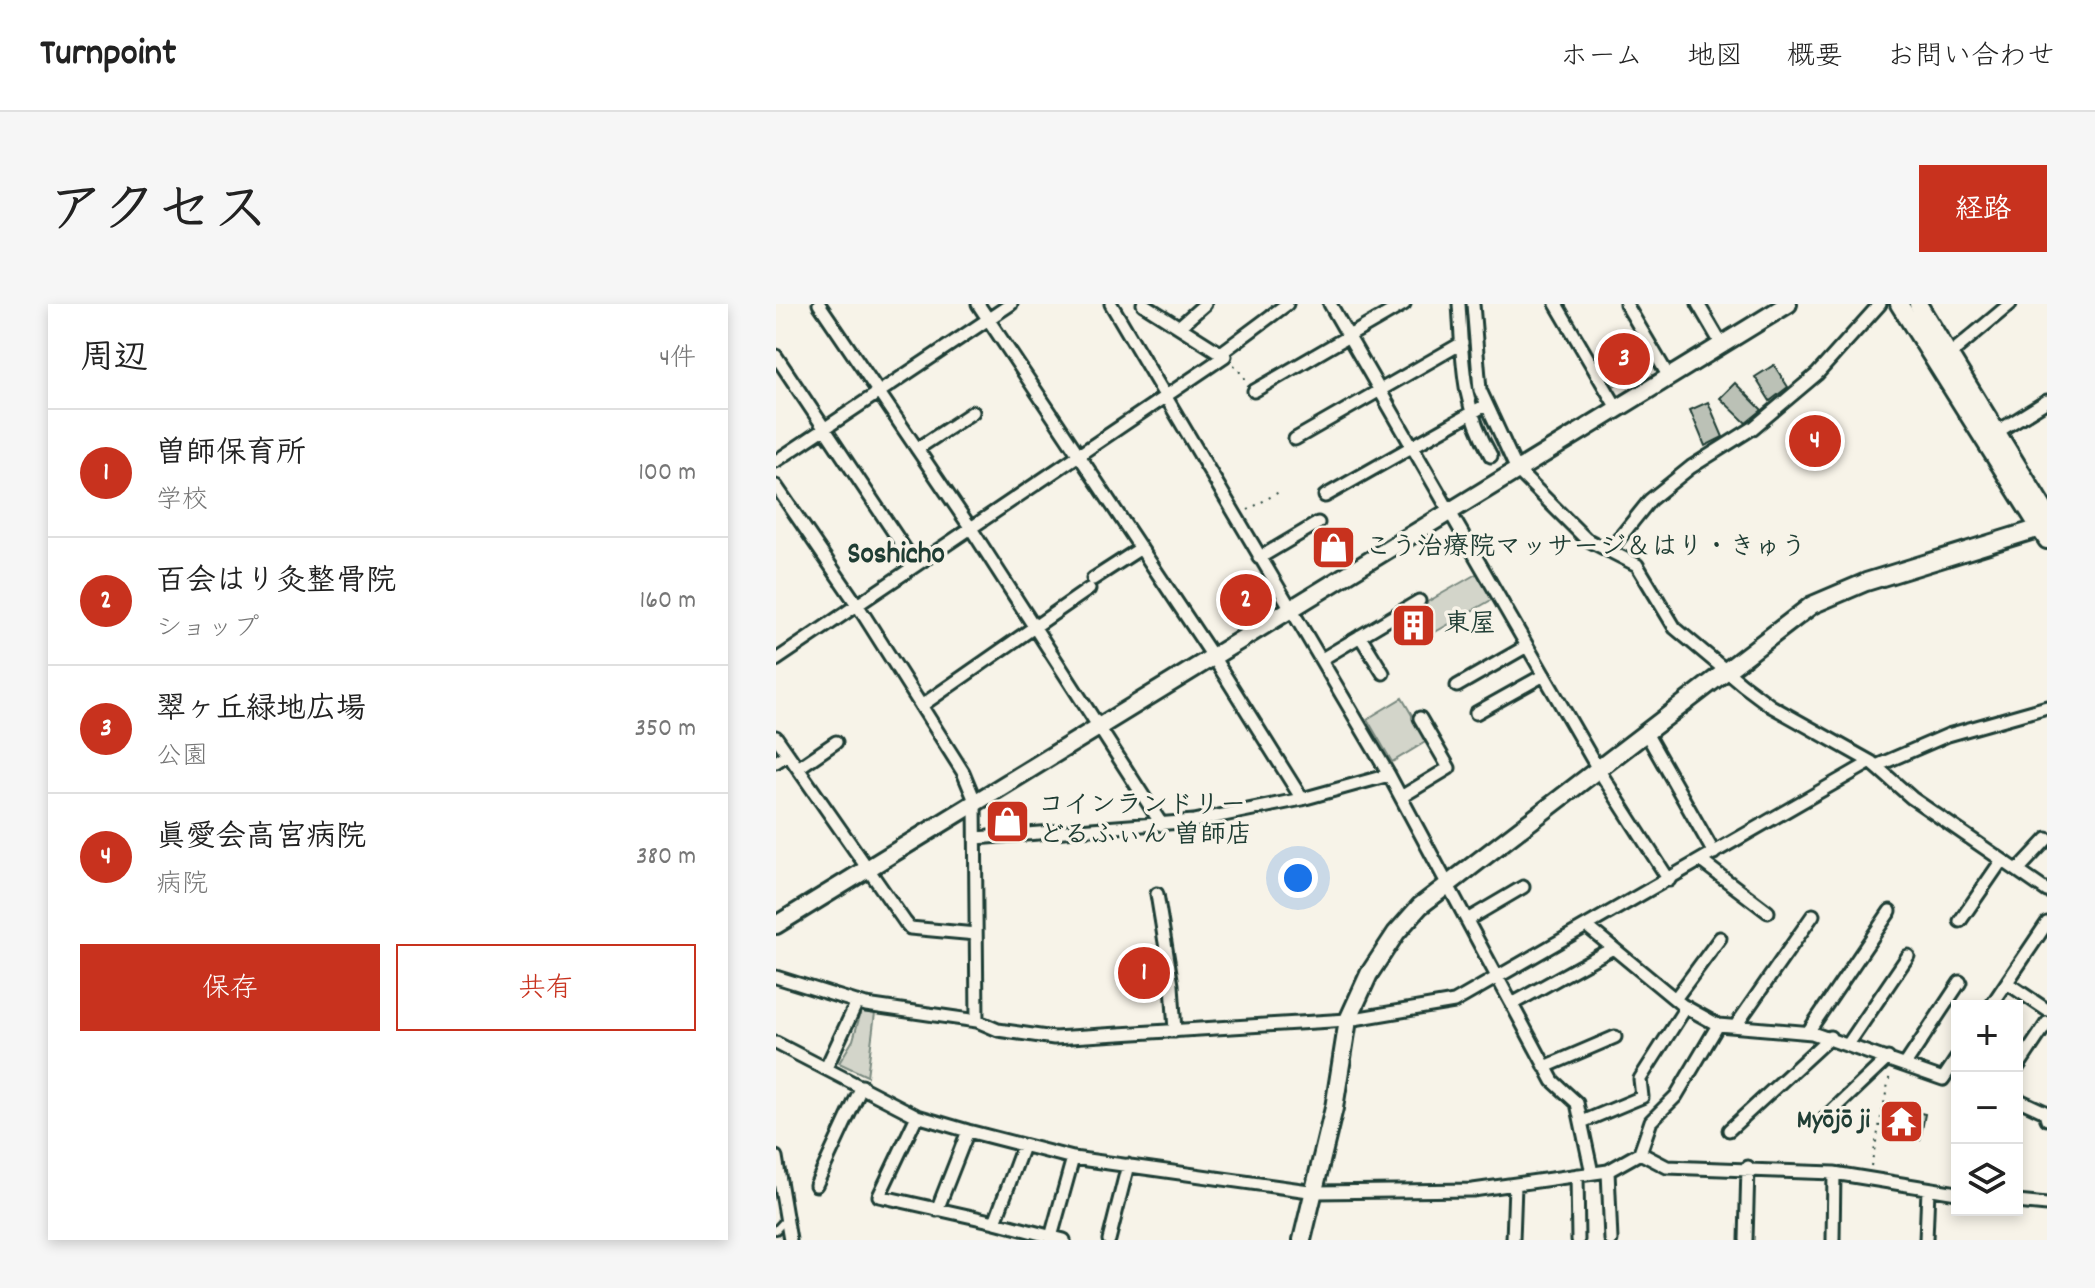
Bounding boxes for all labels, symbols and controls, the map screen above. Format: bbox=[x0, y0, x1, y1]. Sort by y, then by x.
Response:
text: Turnpoint bbox=[40, 28, 176, 83]
text: ホーム bbox=[1560, 39, 1643, 79]
text: 地図 bbox=[1687, 39, 1743, 79]
text: 概要 bbox=[1787, 39, 1843, 79]
text: お問い合わせ bbox=[1887, 39, 2055, 79]
button: 経路 bbox=[1919, 165, 2047, 252]
text: アクセス bbox=[48, 175, 269, 255]
pin: 3 bbox=[1598, 329, 1650, 389]
text: 周辺 bbox=[80, 336, 148, 385]
text: 4件 bbox=[659, 341, 696, 378]
pin: 4 bbox=[1789, 411, 1841, 471]
text: 曽師保育所 bbox=[156, 434, 306, 477]
text: 1 bbox=[103, 455, 109, 492]
text: 100 m bbox=[638, 455, 696, 492]
text: 学校 bbox=[156, 483, 208, 520]
shop icon: こう治療院マッサージ＆はり・きゅう bbox=[1310, 524, 1358, 572]
place label: こう治療院マッサージ＆はり・きゅう bbox=[1365, 530, 1806, 567]
district label: Soshicho bbox=[847, 535, 945, 578]
text: 百会はり灸整骨院 bbox=[156, 562, 396, 605]
pin: 2 bbox=[1220, 570, 1272, 630]
text: 2 bbox=[100, 583, 112, 620]
text: 160 m bbox=[640, 583, 696, 620]
building icon: 東屋 bbox=[1389, 601, 1437, 649]
place label: 東屋 bbox=[1444, 607, 1496, 644]
text: ショップ bbox=[156, 611, 259, 648]
text: 翠ヶ丘緑地広場 bbox=[156, 690, 366, 733]
text: 3 bbox=[100, 711, 112, 748]
text: 350 m bbox=[634, 711, 696, 748]
text: 公園 bbox=[156, 739, 208, 776]
place label: コインランドリー どるふぃん 曽師店 bbox=[1038, 788, 1252, 855]
shop icon: コインランドリー どるふぃん 曽師店 bbox=[983, 797, 1031, 845]
text: 眞愛会高宮病院 bbox=[156, 818, 366, 861]
text: 4 bbox=[101, 839, 111, 876]
text: 380 m bbox=[636, 839, 696, 876]
your location bbox=[1278, 858, 1318, 898]
text: 病院 bbox=[156, 867, 208, 904]
pin: 1 bbox=[1118, 943, 1170, 1003]
button: 保存 bbox=[80, 944, 380, 1031]
button: 共有 bbox=[396, 944, 696, 1031]
map controls bbox=[1951, 1000, 2023, 1216]
button: + bbox=[1951, 1000, 2023, 1072]
button: − bbox=[1951, 1072, 2023, 1144]
temple icon: Myōjō ji bbox=[1877, 1097, 1925, 1145]
place label: Myōjō ji bbox=[1797, 1103, 1870, 1140]
button: layers bbox=[1951, 1144, 2023, 1216]

